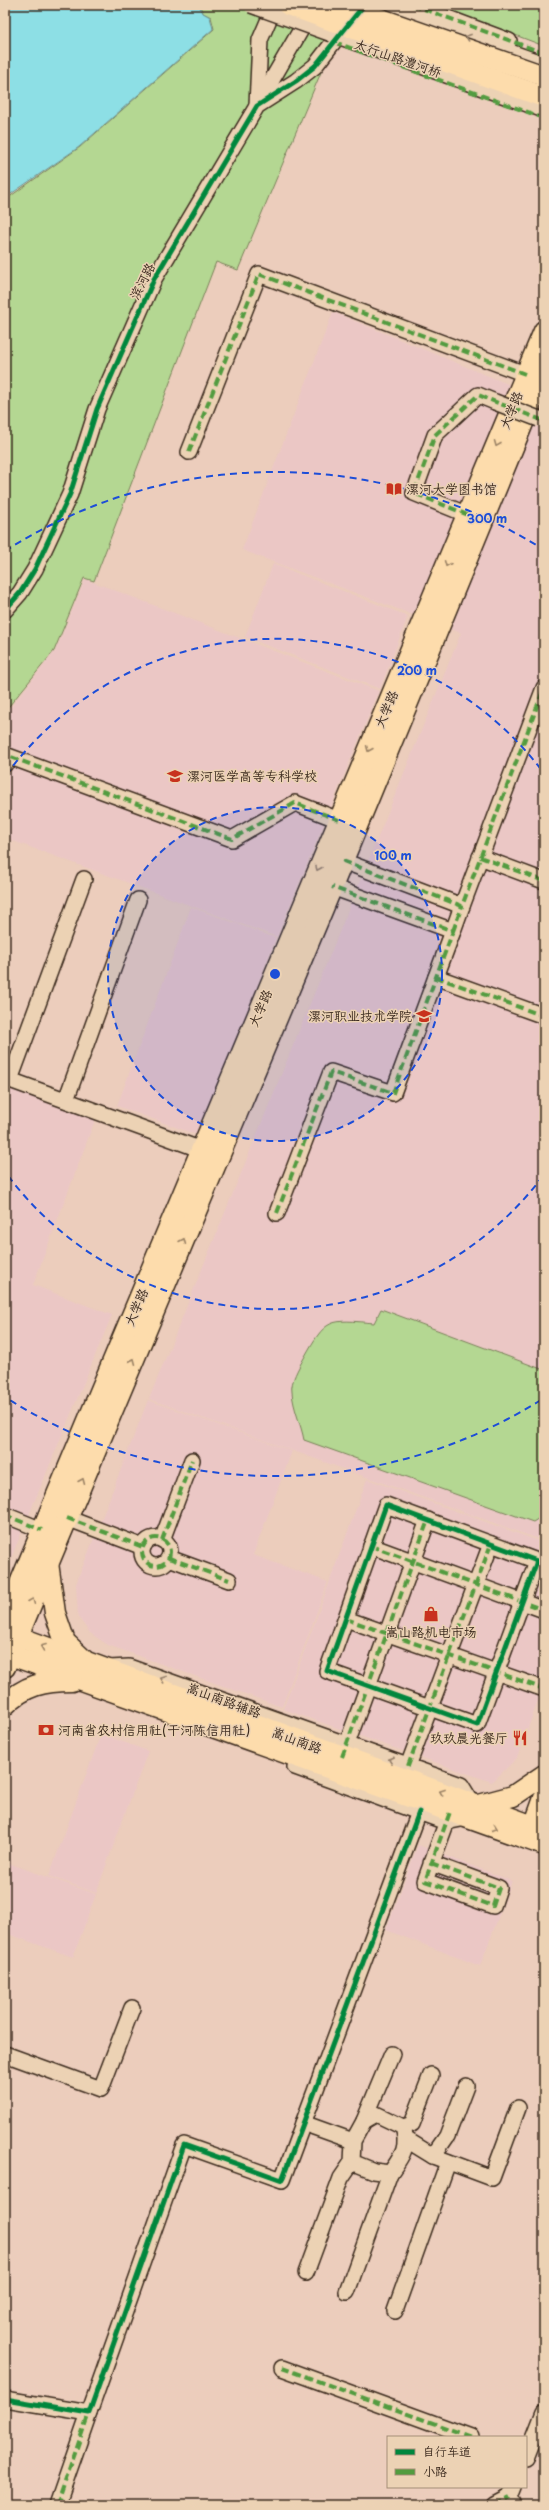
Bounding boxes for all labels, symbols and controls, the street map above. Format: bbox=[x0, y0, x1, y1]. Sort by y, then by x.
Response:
one-way arrow bbox=[464, 33, 471, 41]
street label: 太行山路澧河桥 bbox=[352, 34, 444, 81]
street label: 滨河路 bbox=[124, 259, 159, 302]
street label: 大学路 bbox=[494, 388, 527, 431]
one-way arrow bbox=[493, 441, 501, 448]
place label: 漯河大学图书馆 bbox=[406, 479, 497, 498]
library icon: 漯河大学图书馆 bbox=[385, 480, 403, 498]
text: 300 m bbox=[467, 509, 507, 527]
one-way arrow bbox=[444, 560, 452, 568]
text: 200 m bbox=[397, 661, 437, 679]
street label: 大学路 bbox=[369, 687, 402, 730]
one-way arrow bbox=[366, 744, 374, 752]
place label: 漯河医学高等专科学校 bbox=[187, 766, 317, 785]
school or university icon: 漯河医学高等专科学校 bbox=[166, 767, 184, 785]
text: 100 m bbox=[374, 846, 412, 864]
one-way arrow bbox=[315, 865, 323, 872]
centre of rings bbox=[268, 967, 282, 981]
street label: 大学路 bbox=[243, 986, 276, 1029]
place label: 漯河职业技术学院 bbox=[308, 1006, 412, 1025]
school or university icon: 漯河职业技术学院 bbox=[415, 1007, 433, 1025]
one-way arrow bbox=[179, 1238, 187, 1245]
street label: 大学路 bbox=[119, 1285, 152, 1328]
one-way arrow bbox=[128, 1358, 136, 1365]
one-way arrow bbox=[78, 1477, 86, 1484]
one-way arrow bbox=[27, 1597, 35, 1605]
shop icon: 嵩山路机电市场 bbox=[422, 1605, 440, 1623]
place label: 嵩山路机电市场 bbox=[385, 1622, 477, 1641]
one-way arrow bbox=[40, 1643, 47, 1651]
one-way arrow bbox=[160, 1675, 167, 1684]
street label: 嵩山南路辅路 bbox=[184, 1677, 264, 1722]
place label: 河南省农村信用社(干河陈信用社) bbox=[58, 1720, 250, 1739]
bank icon: 河南省农村信用社(干河陈信用社) bbox=[37, 1721, 55, 1739]
street label: 嵩山南路 bbox=[269, 1722, 325, 1757]
place label: 玖玖晨光餐厅 bbox=[430, 1728, 508, 1747]
restaurant icon: 玖玖晨光餐厅 bbox=[511, 1729, 529, 1747]
one-way arrow bbox=[388, 1756, 395, 1765]
one-way arrow bbox=[438, 1788, 445, 1797]
one-way arrow bbox=[492, 1823, 499, 1832]
legend bbox=[387, 2436, 527, 2488]
text: 自行车道 bbox=[423, 2442, 471, 2460]
text: 小路 bbox=[423, 2462, 447, 2480]

